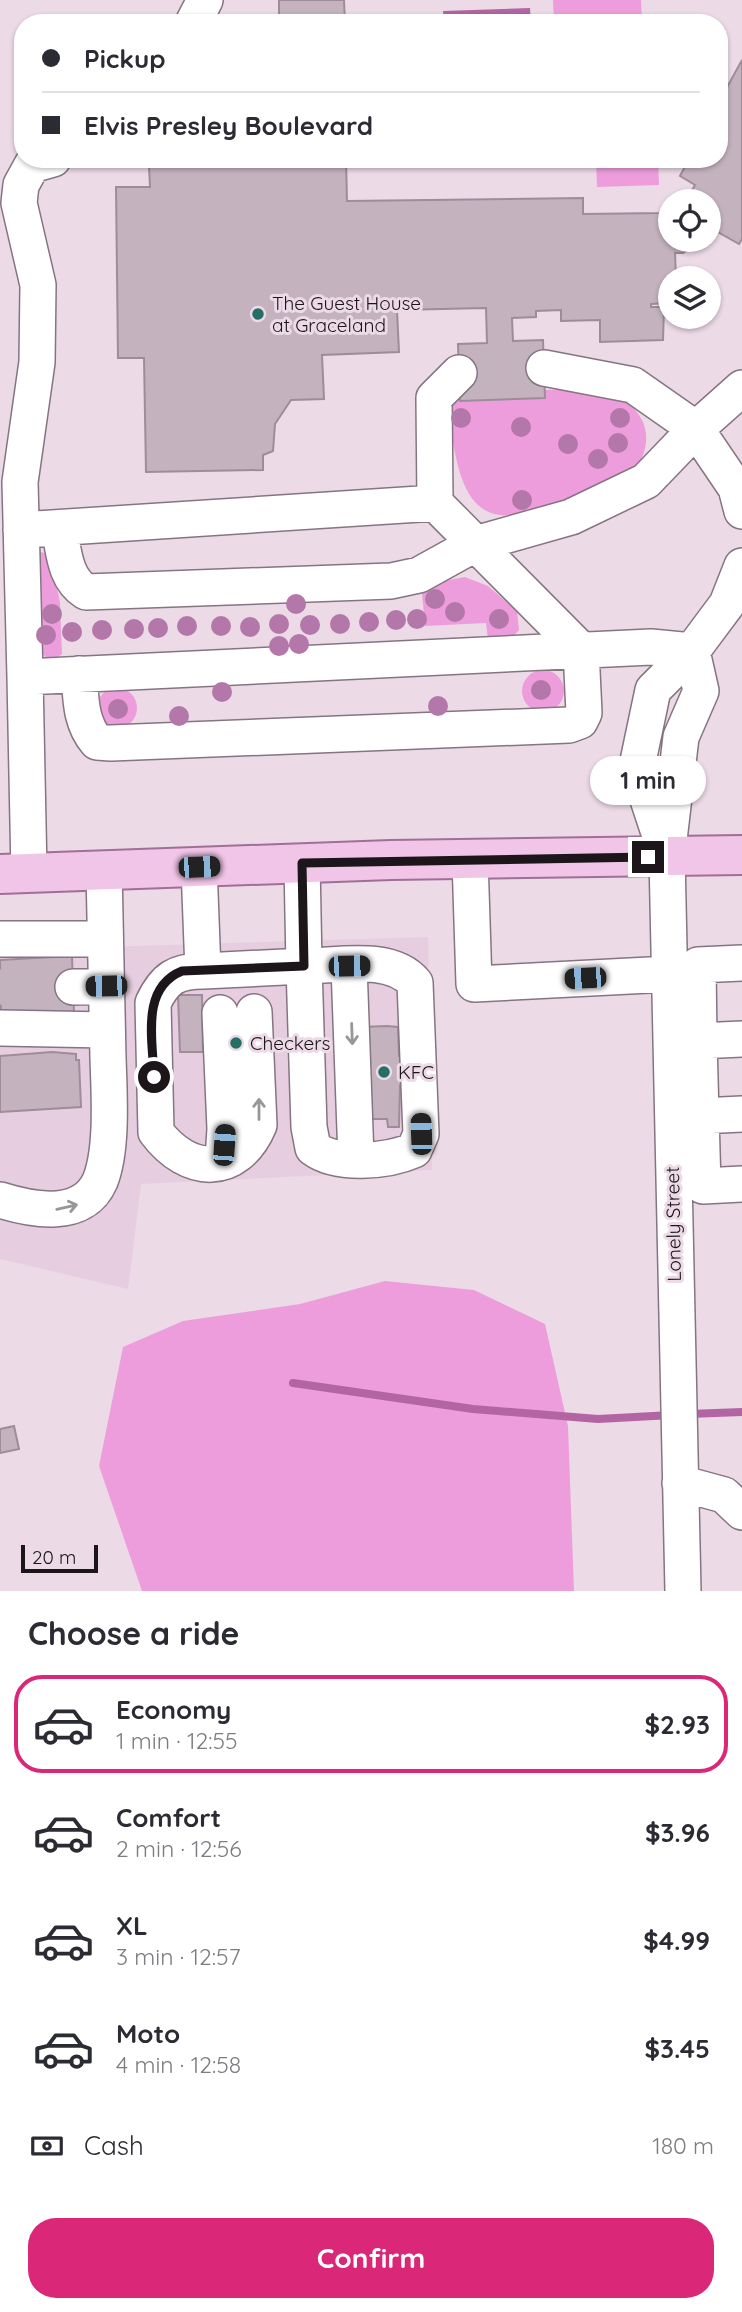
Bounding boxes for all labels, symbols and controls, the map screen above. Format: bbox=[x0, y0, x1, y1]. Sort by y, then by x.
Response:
text: Pickup bbox=[84, 42, 166, 75]
text: Elvis Presley Boulevard bbox=[84, 109, 373, 142]
map controls bbox=[658, 189, 721, 329]
button: locate bbox=[658, 189, 721, 252]
button: layers bbox=[658, 266, 721, 329]
place label: The Guest House at Graceland bbox=[272, 291, 421, 337]
marker: The Guest House at Graceland bbox=[250, 306, 266, 322]
callout: 1 min bbox=[590, 756, 706, 804]
text: 1 min bbox=[620, 766, 676, 795]
route end bbox=[632, 841, 664, 873]
car bbox=[178, 856, 221, 878]
car bbox=[328, 955, 371, 977]
car bbox=[564, 966, 607, 990]
car bbox=[85, 975, 128, 997]
one-way arrow bbox=[345, 1022, 358, 1045]
place label: Checkers bbox=[250, 1031, 331, 1055]
marker: Checkers bbox=[228, 1035, 244, 1051]
place label: KFC bbox=[398, 1060, 434, 1084]
route start bbox=[138, 1061, 170, 1093]
marker: KFC bbox=[376, 1064, 392, 1080]
one-way arrow bbox=[252, 1098, 266, 1121]
car bbox=[410, 1113, 433, 1155]
car bbox=[213, 1123, 236, 1167]
street label: Lonely Street bbox=[660, 1166, 686, 1282]
one-way arrow bbox=[55, 1200, 77, 1213]
scale bar bbox=[21, 1542, 98, 1574]
text: 20 m bbox=[32, 1545, 76, 1569]
text: Choose a ride bbox=[28, 1613, 240, 1653]
icon: car bbox=[32, 1693, 95, 1756]
text: Economy bbox=[116, 1693, 231, 1726]
text: $2.93 bbox=[644, 1708, 710, 1741]
text: 1 min · 12:55 bbox=[116, 1726, 238, 1755]
icon: car bbox=[32, 1801, 95, 1864]
text: Comfort bbox=[116, 1801, 221, 1834]
text: $3.96 bbox=[645, 1816, 710, 1849]
text: 2 min · 12:56 bbox=[116, 1834, 242, 1863]
icon: car bbox=[32, 1909, 95, 1972]
text: XL bbox=[116, 1909, 148, 1942]
text: $4.99 bbox=[643, 1924, 710, 1957]
text: 3 min · 12:57 bbox=[116, 1942, 240, 1971]
icon: car bbox=[32, 2017, 95, 2080]
text: Moto bbox=[116, 2017, 180, 2050]
text: $3.45 bbox=[645, 2032, 710, 2065]
text: 4 min · 12:58 bbox=[116, 2050, 241, 2079]
icon: cash bbox=[28, 2127, 66, 2165]
text: Cash bbox=[84, 2129, 144, 2162]
text: 180 m bbox=[652, 2131, 714, 2160]
button: Confirm bbox=[28, 2218, 714, 2298]

